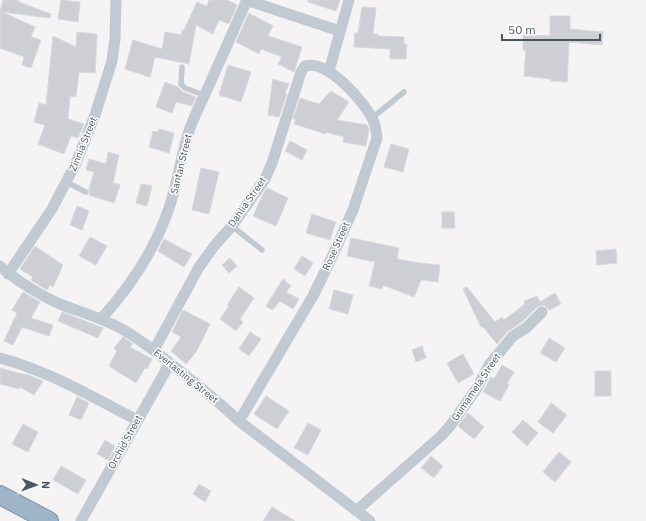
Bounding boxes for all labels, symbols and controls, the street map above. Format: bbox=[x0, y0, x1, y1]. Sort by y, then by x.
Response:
scale bar bbox=[502, 16, 600, 42]
text: 50 m bbox=[508, 22, 536, 37]
street label: Zinnia Street bbox=[66, 115, 100, 173]
street label: Santan Street bbox=[167, 132, 195, 195]
street label: Dahlia Street bbox=[225, 174, 269, 230]
street label: Rose Street bbox=[319, 219, 353, 272]
street label: Everlasting Street bbox=[151, 346, 221, 406]
street label: Gumamela Street bbox=[449, 350, 504, 423]
street label: Orchid Street bbox=[105, 412, 145, 471]
north arrow bbox=[16, 465, 56, 505]
text: N bbox=[39, 481, 53, 489]

